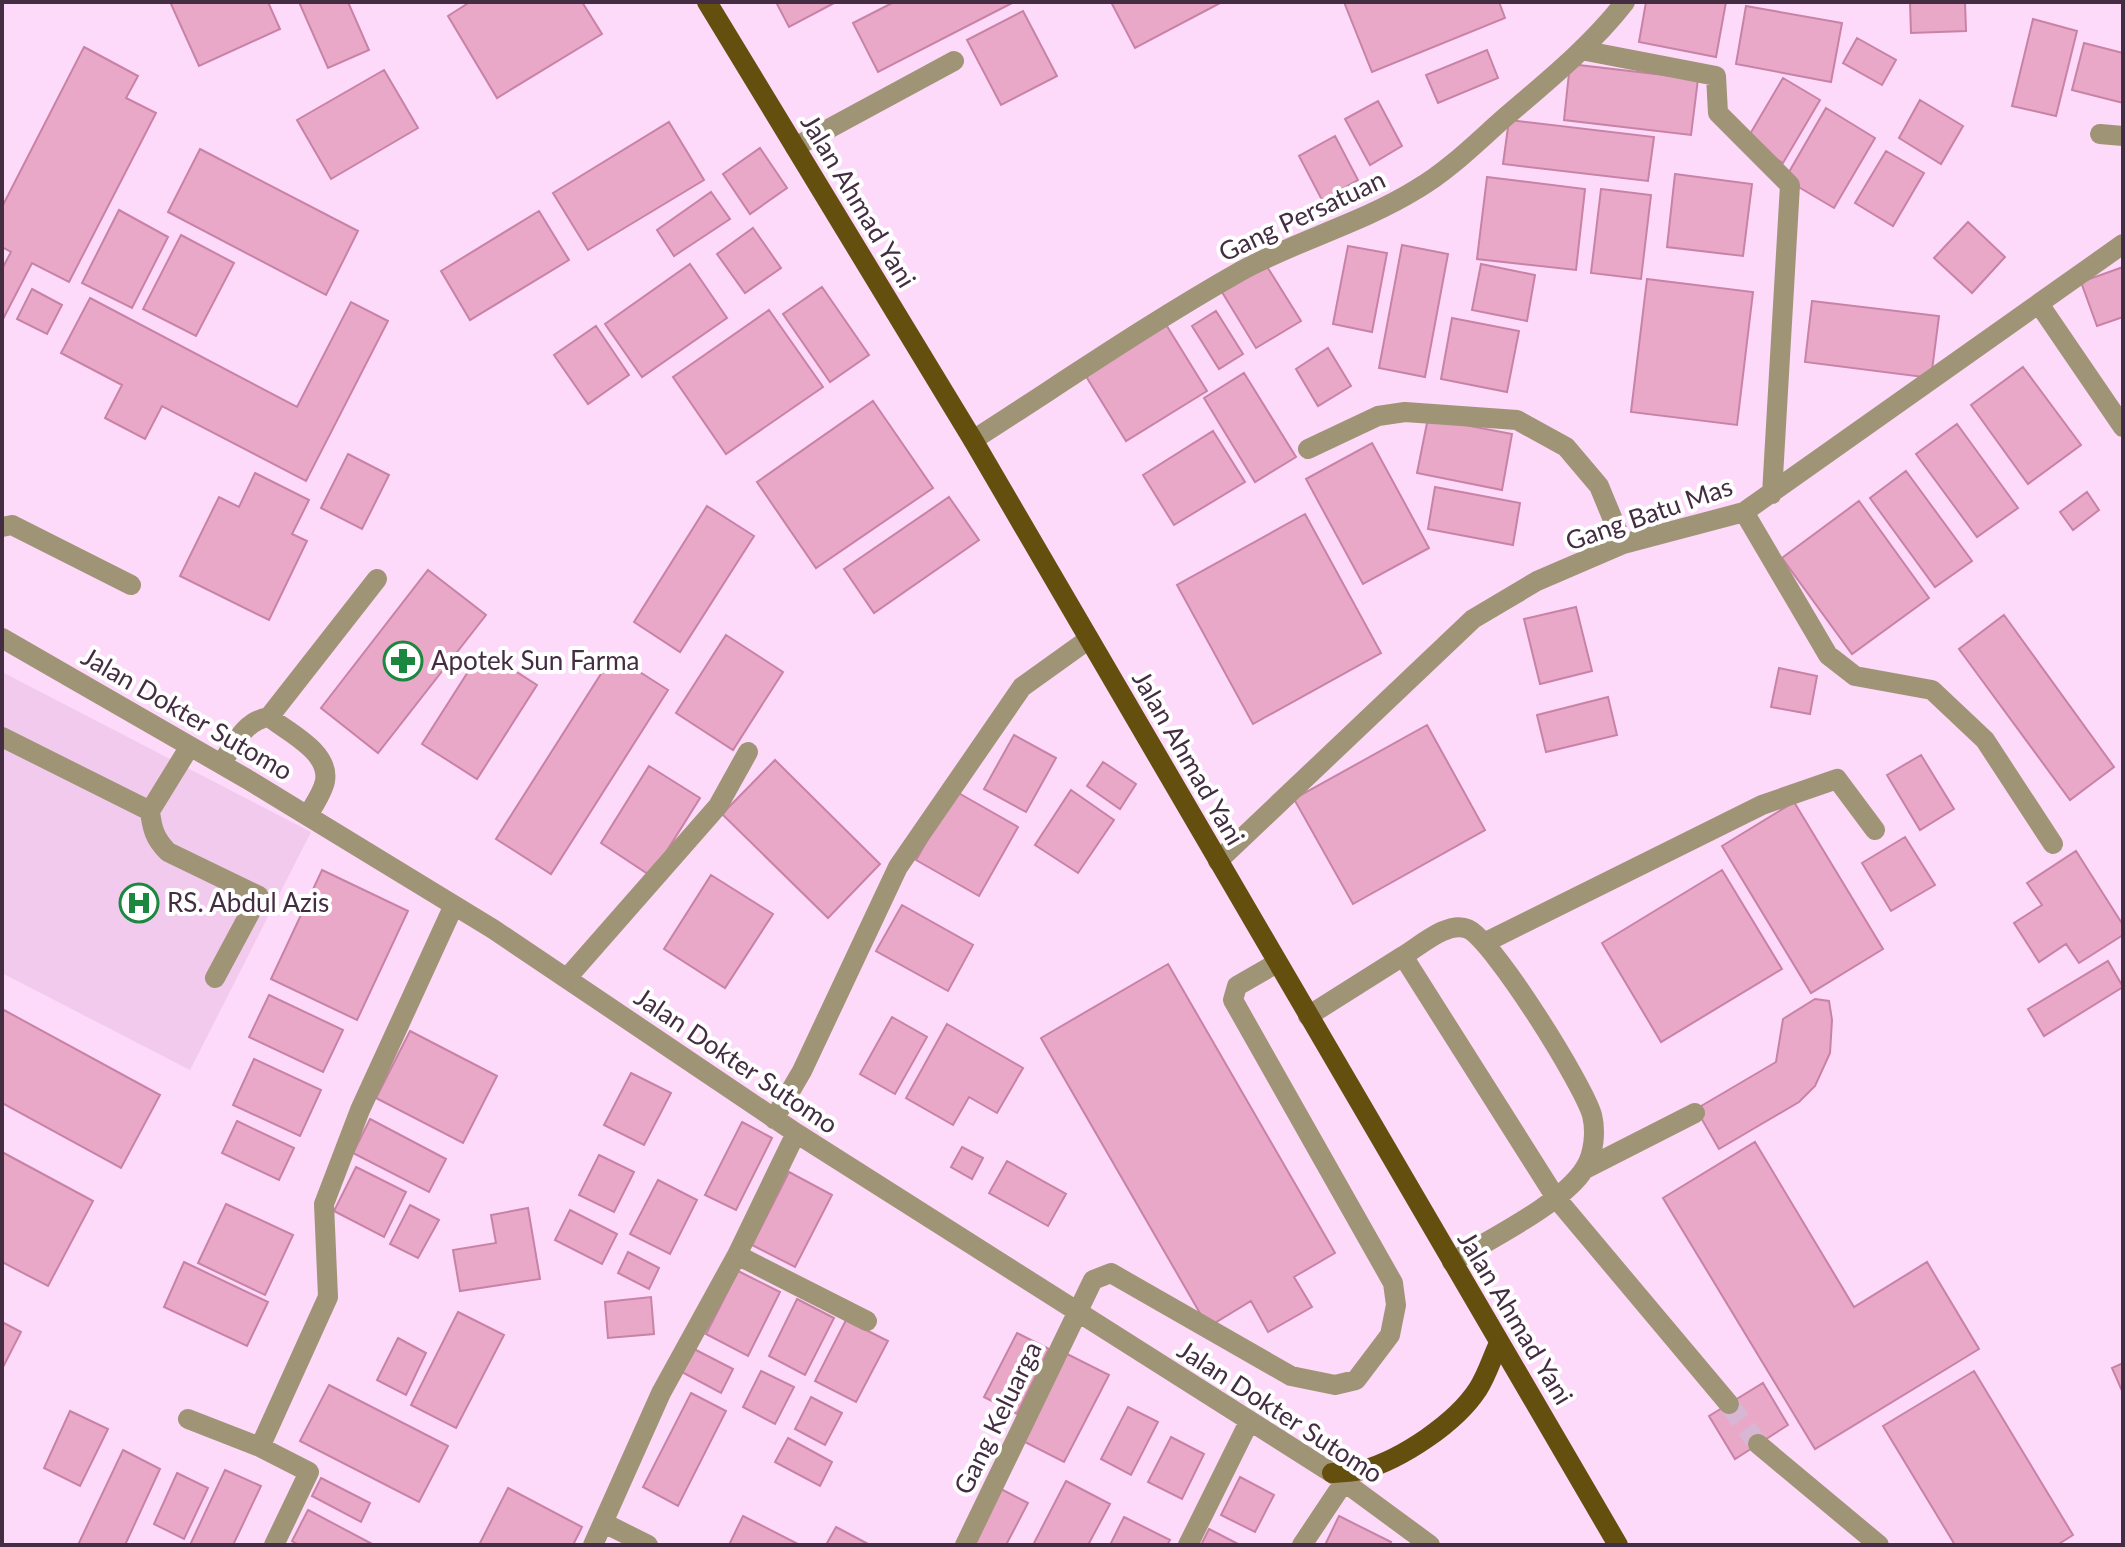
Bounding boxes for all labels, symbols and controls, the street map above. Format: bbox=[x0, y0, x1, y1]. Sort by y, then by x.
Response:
street label: Jalan Ahmad Yani bbox=[795, 108, 923, 293]
street label: Gang Persatuan bbox=[1213, 163, 1390, 268]
street label: Gang Batu Mas bbox=[1561, 470, 1736, 557]
street label: Jalan Dokter Sutomo bbox=[76, 640, 299, 787]
pharmacy icon: Apotek Sun Farma bbox=[382, 640, 424, 682]
place label: Apotek Sun Farma bbox=[431, 644, 640, 676]
street label: Jalan Ahmad Yani bbox=[1126, 664, 1252, 851]
hospital icon: RS. Abdul Azis bbox=[118, 882, 160, 924]
place label: RS. Abdul Azis bbox=[167, 886, 329, 918]
street label: Jalan Dokter Sutomo bbox=[629, 980, 844, 1140]
street label: Jalan Ahmad Yani bbox=[1452, 1225, 1580, 1410]
street label: Jalan Dokter Sutomo bbox=[1172, 1333, 1389, 1489]
street label: Gang Keluarga bbox=[946, 1336, 1048, 1499]

